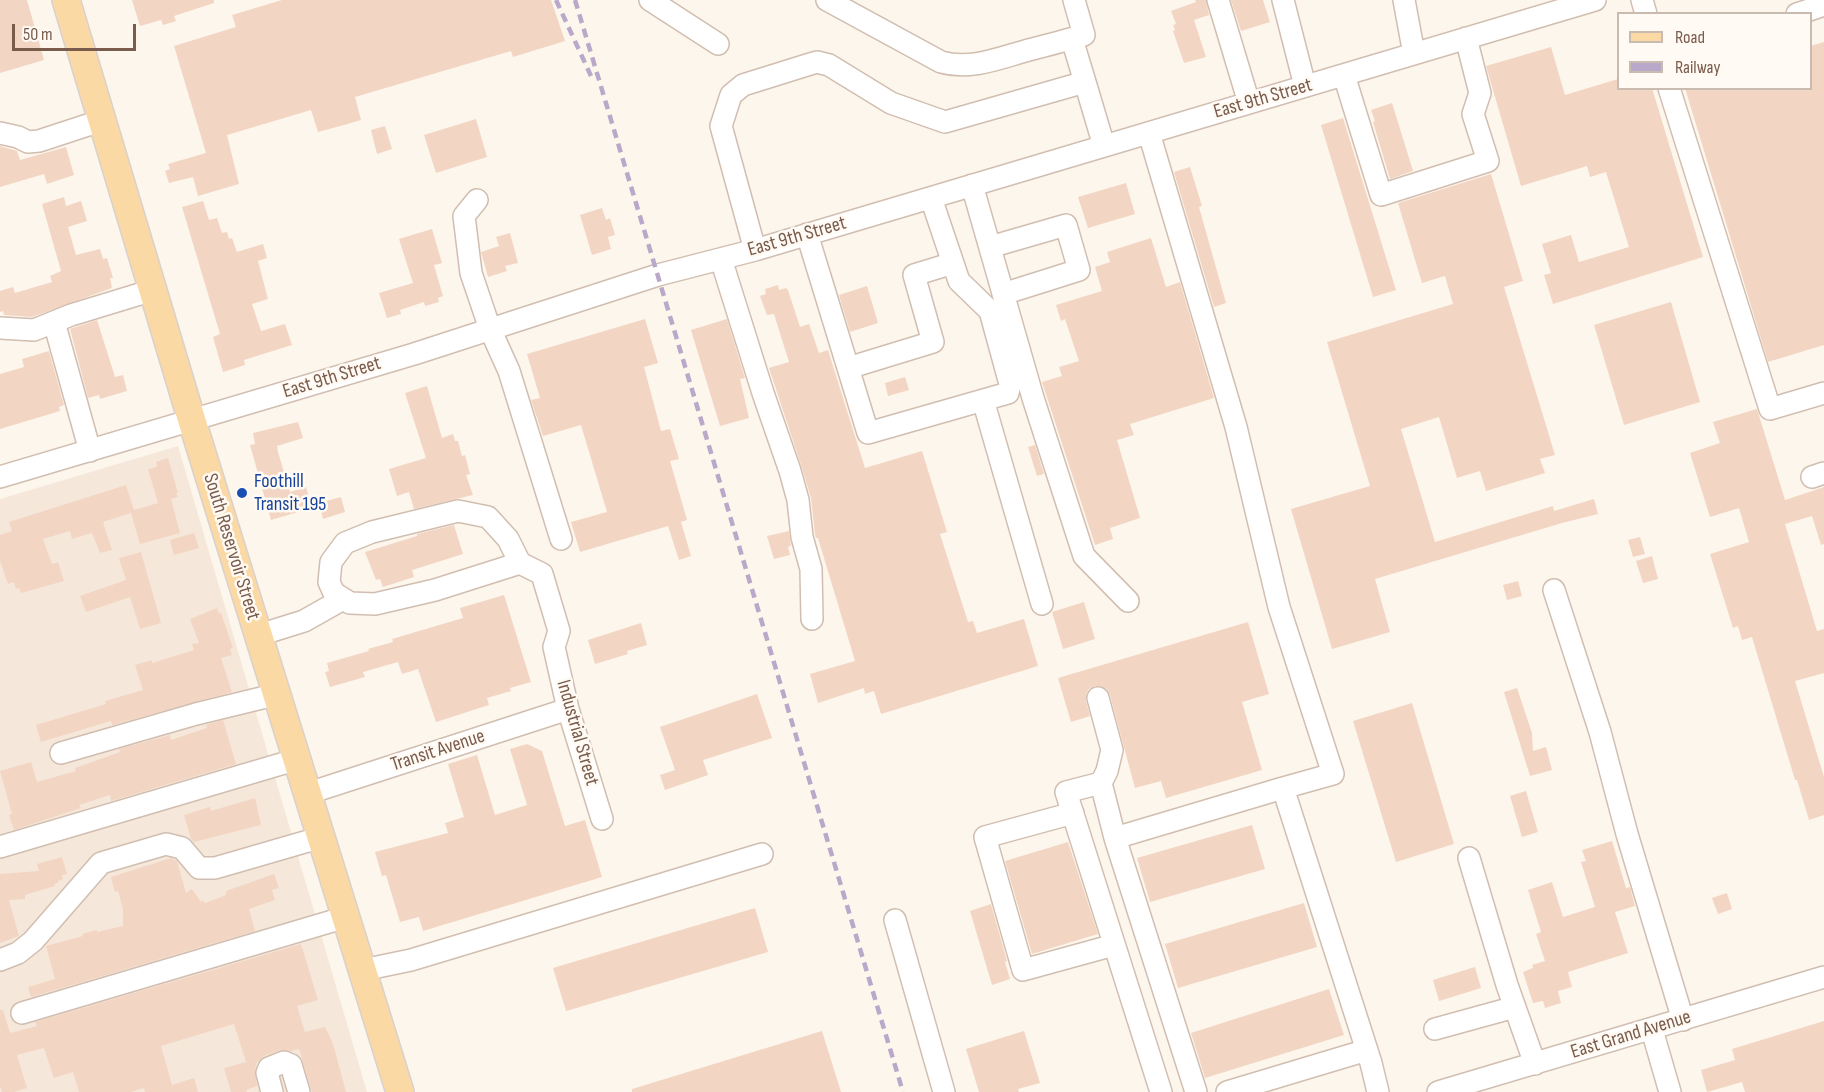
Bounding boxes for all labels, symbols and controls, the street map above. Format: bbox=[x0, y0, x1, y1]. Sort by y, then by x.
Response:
scale bar bbox=[15, 12, 140, 50]
legend bbox=[1617, 12, 1812, 90]
text: 50 m bbox=[23, 24, 53, 45]
text: Road bbox=[1675, 27, 1705, 48]
text: Railway bbox=[1675, 57, 1720, 78]
street label: East 9th Street bbox=[1211, 74, 1315, 124]
street label: East 9th Street bbox=[745, 212, 849, 262]
street label: East 9th Street bbox=[280, 352, 384, 404]
place label: Foothill Transit 195 bbox=[254, 470, 326, 517]
street label: South Reservoir Street bbox=[197, 471, 265, 623]
marker: Foothill Transit 195 bbox=[235, 486, 249, 500]
street label: Industrial Street bbox=[550, 677, 604, 789]
street label: Transit Avenue bbox=[388, 725, 488, 777]
street label: East Grand Avenue bbox=[1568, 1005, 1694, 1065]

